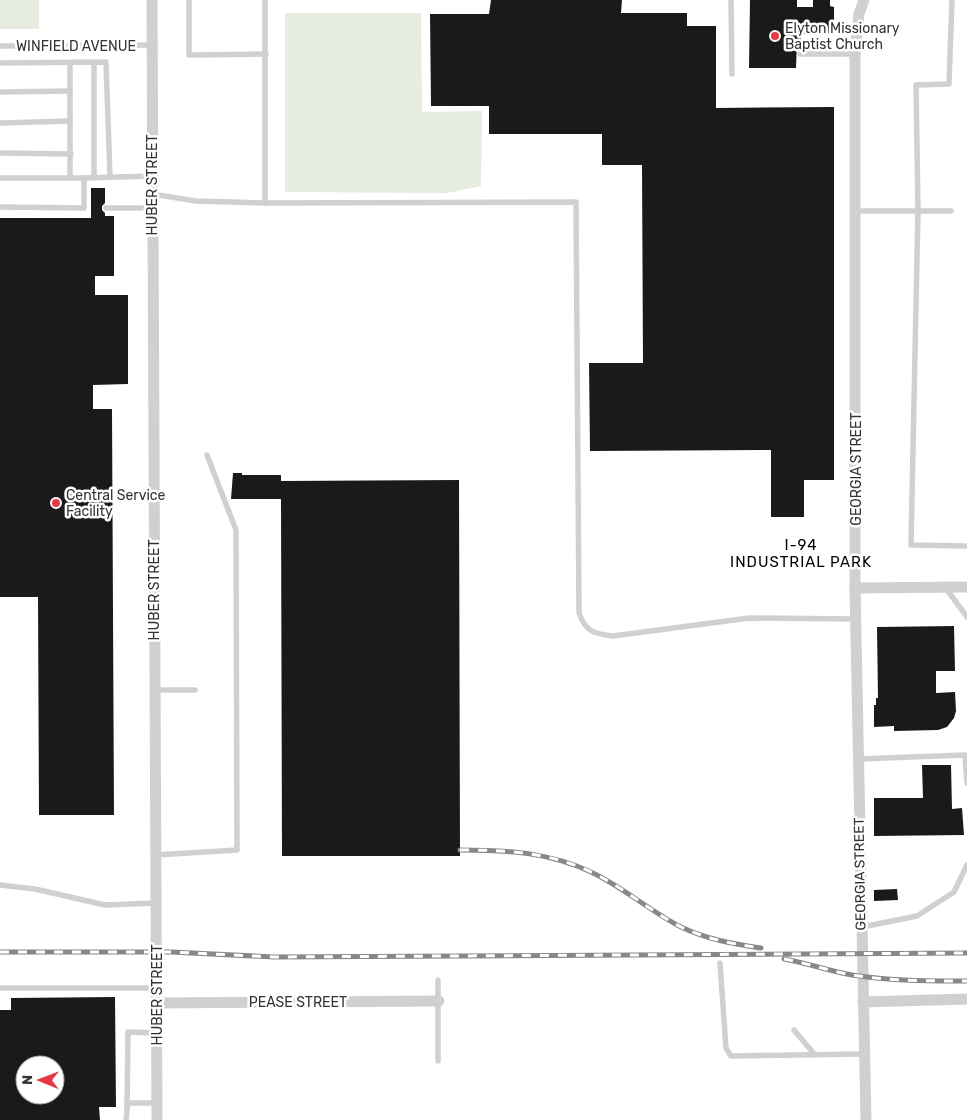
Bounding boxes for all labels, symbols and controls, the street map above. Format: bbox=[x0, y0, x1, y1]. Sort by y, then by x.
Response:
place label: Elyton Missionary Baptist Church bbox=[785, 20, 900, 53]
marker: Elyton Missionary Baptist Church bbox=[769, 30, 781, 42]
street label: WINFIELD AVENUE bbox=[16, 38, 136, 55]
street label: HUBER STREET bbox=[144, 134, 161, 236]
street label: GEORGIA STREET bbox=[848, 412, 865, 526]
place label: Central Service Facility bbox=[66, 487, 166, 520]
marker: Central Service Facility bbox=[50, 497, 62, 509]
district label: I-94 INDUSTRIAL PARK bbox=[730, 536, 872, 571]
street label: HUBER STREET bbox=[146, 539, 163, 641]
street label: GEORGIA STREET bbox=[851, 817, 869, 931]
street label: HUBER STREET bbox=[149, 944, 166, 1046]
street label: PEASE STREET bbox=[249, 994, 347, 1011]
north arrow bbox=[15, 1055, 65, 1105]
text: N bbox=[19, 1075, 36, 1085]

